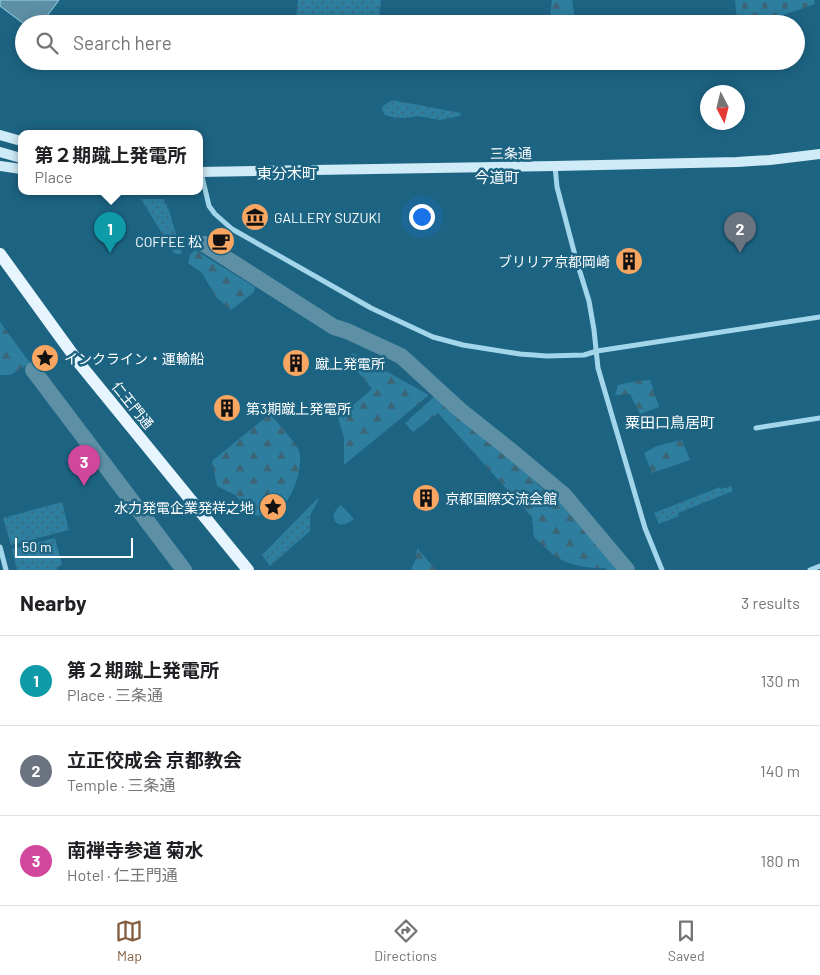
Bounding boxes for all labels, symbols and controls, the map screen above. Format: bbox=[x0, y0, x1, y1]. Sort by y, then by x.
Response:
search box bbox=[15, 15, 805, 70]
icon: search bbox=[33, 29, 61, 57]
text: Search here bbox=[73, 31, 172, 54]
north arrow bbox=[700, 85, 745, 130]
popup bbox=[18, 130, 203, 195]
text: 第２期蹴上発電所 bbox=[34, 143, 187, 166]
street label: 三条通 bbox=[490, 144, 532, 162]
district label: 東分木町 bbox=[257, 164, 317, 182]
text: Place bbox=[34, 167, 73, 186]
district label: 今道町 bbox=[474, 168, 520, 186]
museum icon: GALLERY SUZUKI bbox=[240, 202, 270, 232]
your location bbox=[409, 204, 435, 230]
place label: GALLERY SUZUKI bbox=[274, 209, 381, 226]
pin: 1 bbox=[94, 212, 126, 253]
pin: 2 bbox=[724, 212, 756, 253]
cafe icon: COFFEE 松 bbox=[206, 226, 236, 256]
place label: COFFEE 松 bbox=[135, 233, 202, 250]
building icon: ブリリア京都岡崎 bbox=[614, 246, 644, 276]
place label: ブリリア京都岡崎 bbox=[498, 253, 610, 270]
place icon: インクライン・運輸船 bbox=[30, 343, 60, 373]
building icon: 蹴上発電所 bbox=[281, 348, 311, 378]
place label: インクライン・運輸船 bbox=[64, 350, 204, 367]
place label: 蹴上発電所 bbox=[315, 355, 385, 372]
street label: 仁王門通 bbox=[109, 378, 157, 432]
building icon: 第3期蹴上発電所 bbox=[212, 393, 242, 423]
place label: 第3期蹴上発電所 bbox=[246, 400, 351, 417]
district label: 粟田口鳥居町 bbox=[625, 413, 715, 431]
pin: 3 bbox=[68, 445, 100, 486]
building icon: 京都国際交流会館 bbox=[411, 483, 441, 513]
place label: 京都国際交流会館 bbox=[445, 490, 557, 507]
place icon: 水力発電企業発祥之地 bbox=[258, 492, 288, 522]
place label: 水力発電企業発祥之地 bbox=[114, 499, 254, 516]
scale bar bbox=[15, 535, 132, 558]
text: 50 m bbox=[22, 538, 51, 555]
text: Nearby bbox=[20, 590, 86, 615]
text: 3 results bbox=[741, 593, 800, 612]
text: 第２期蹴上発電所 bbox=[67, 658, 219, 681]
text: 1 bbox=[33, 671, 39, 690]
text: 130 m bbox=[761, 671, 800, 690]
text: Place · 三条通 bbox=[67, 685, 163, 704]
text: 立正佼成会 京都教会 bbox=[67, 748, 242, 771]
text: 2 bbox=[32, 761, 40, 780]
text: 140 m bbox=[760, 761, 800, 780]
text: Temple · 三条通 bbox=[67, 775, 176, 794]
text: 南禅寺参道 菊水 bbox=[67, 838, 204, 861]
text: 3 bbox=[32, 851, 40, 870]
text: 180 m bbox=[761, 851, 800, 870]
text: Hotel · 仁王門通 bbox=[67, 865, 178, 884]
tab: Map bbox=[115, 917, 143, 964]
tab: Directions bbox=[374, 917, 437, 964]
tab: Saved bbox=[668, 917, 705, 964]

